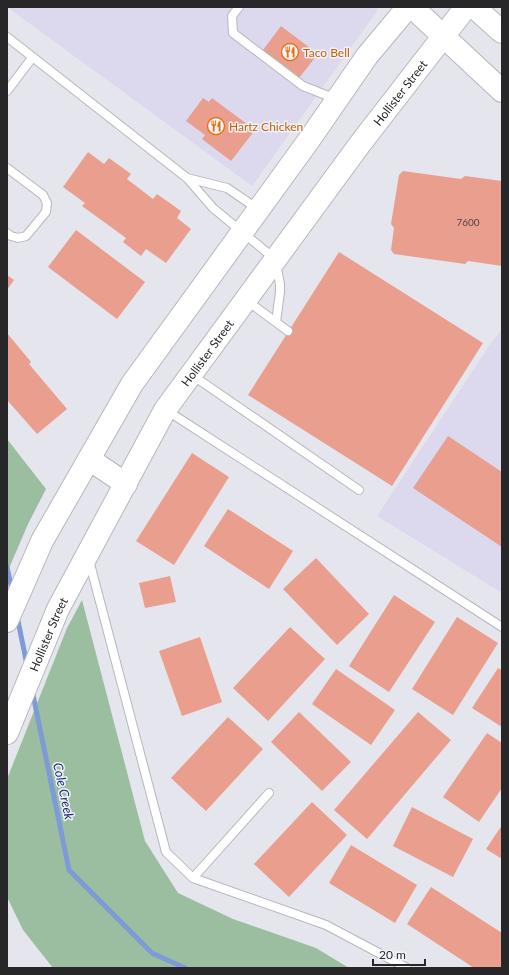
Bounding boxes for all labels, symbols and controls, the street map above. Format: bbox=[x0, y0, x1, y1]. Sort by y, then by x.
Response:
restaurant icon: Taco Bell bbox=[280, 42, 300, 62]
place label: Taco Bell bbox=[303, 45, 350, 60]
street label: Hollister Street bbox=[370, 56, 430, 128]
restaurant icon: Hartz Chicken bbox=[206, 116, 226, 136]
place label: Hartz Chicken bbox=[229, 119, 303, 134]
house number: 7600 bbox=[456, 216, 480, 228]
street label: Hollister Street bbox=[178, 316, 237, 389]
street label: Hollister Street bbox=[26, 594, 71, 673]
water label: Cole Creek bbox=[50, 761, 78, 822]
scale bar bbox=[373, 941, 425, 967]
text: 20 m bbox=[379, 947, 406, 962]

